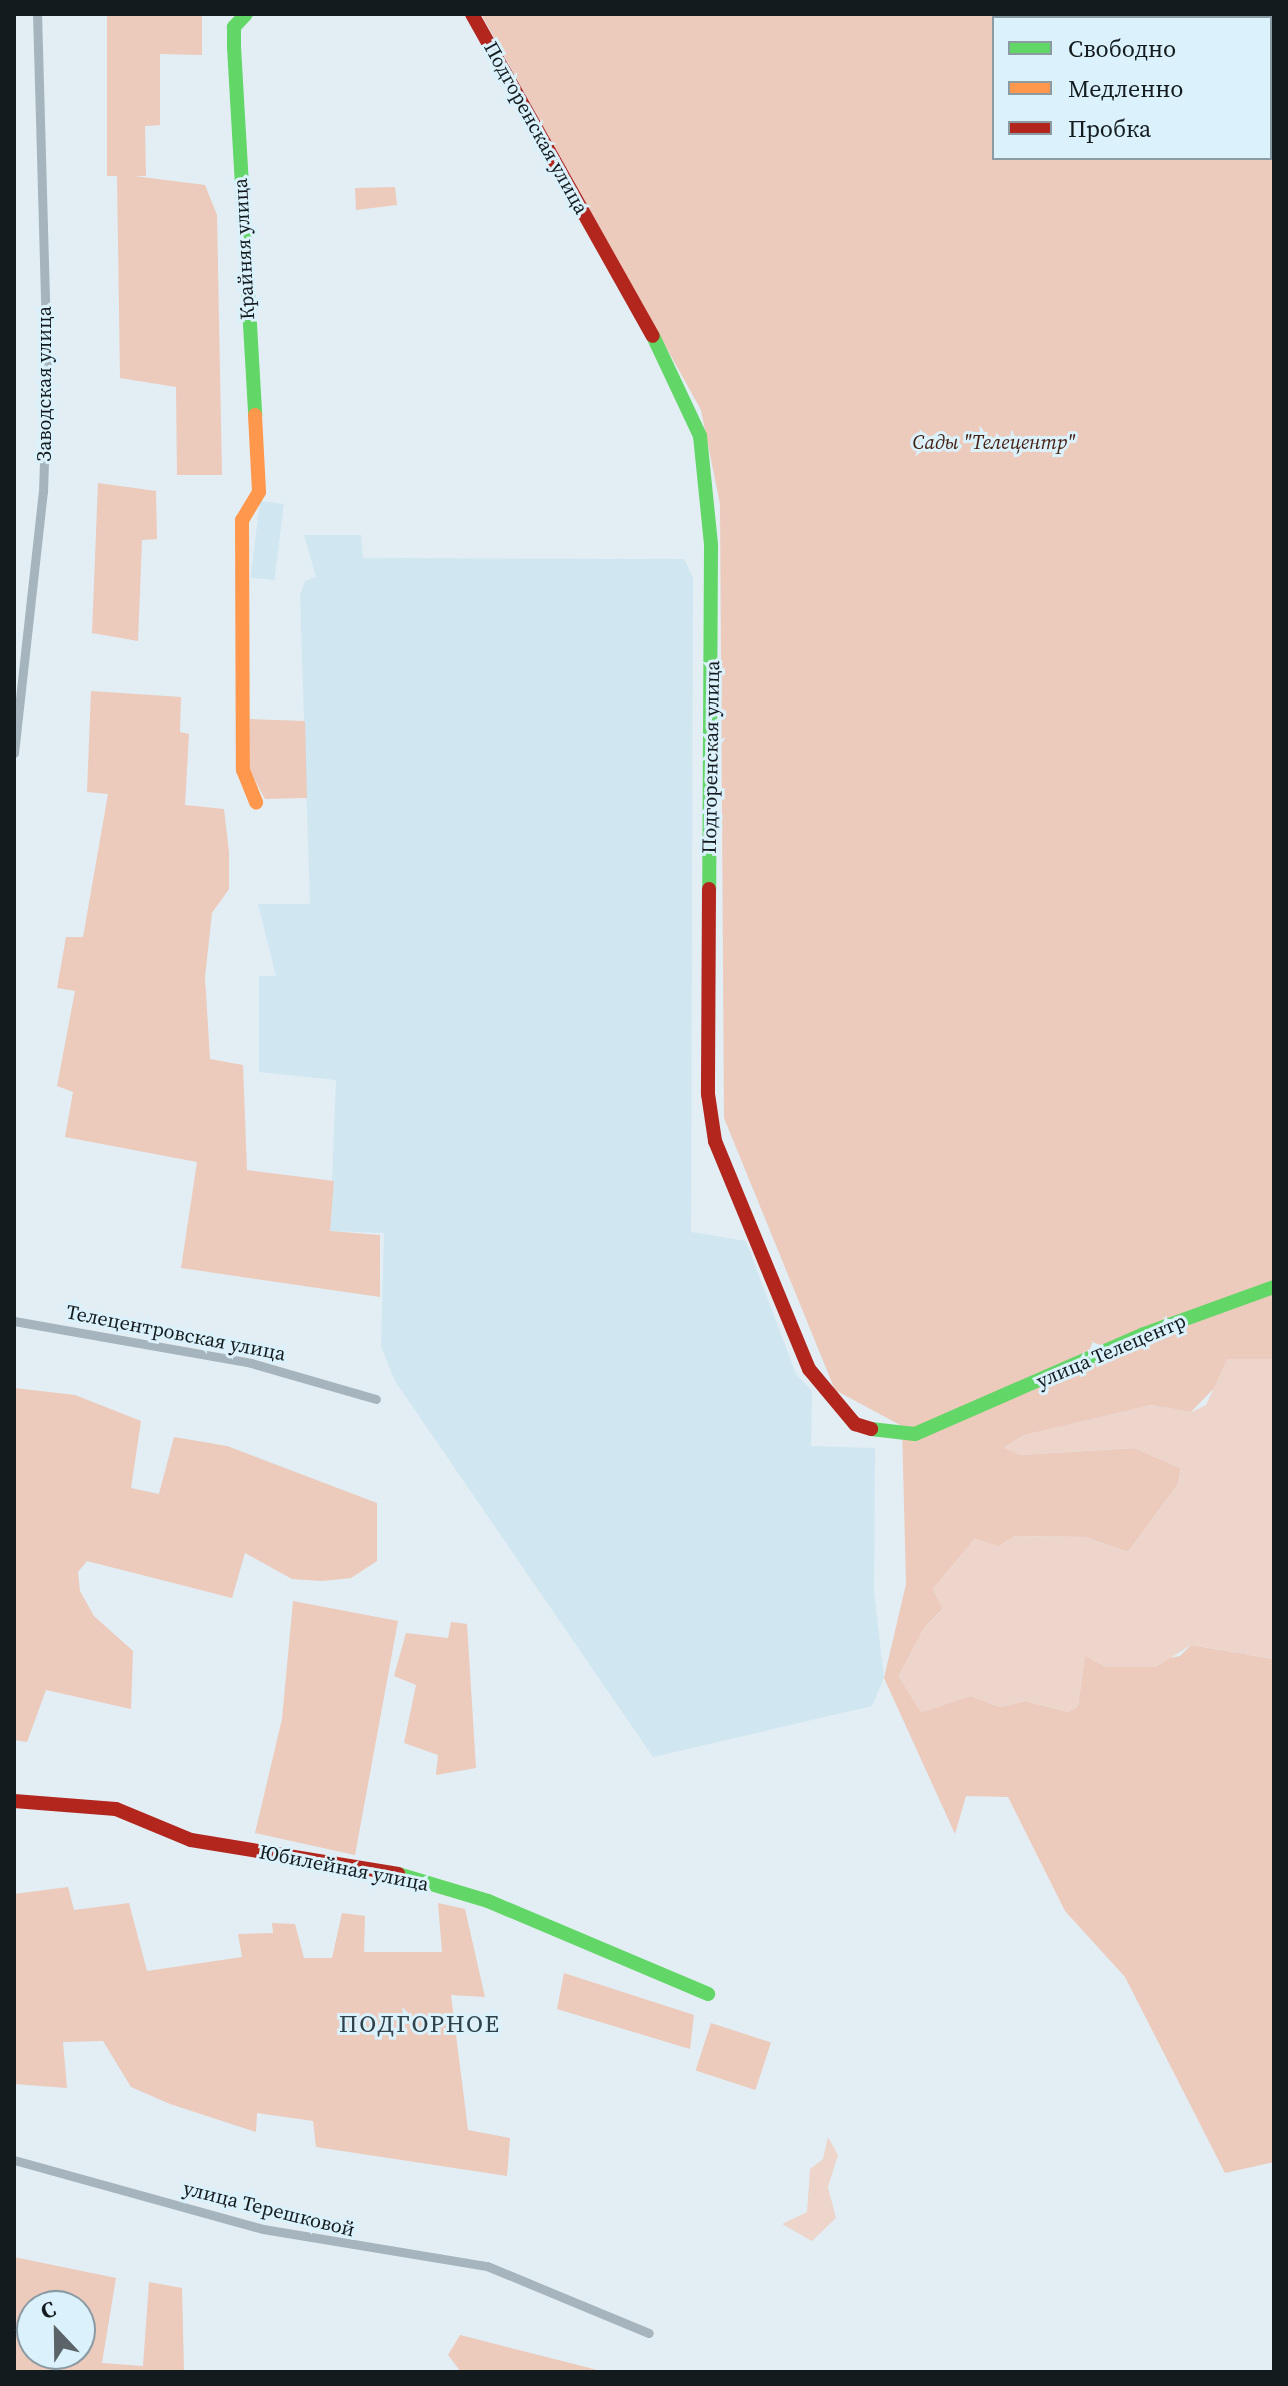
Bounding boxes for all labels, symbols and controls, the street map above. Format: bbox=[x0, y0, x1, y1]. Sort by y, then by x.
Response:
legend bbox=[992, 16, 1272, 160]
text: Свободно bbox=[1068, 32, 1176, 65]
street label: Подгоренская улица bbox=[479, 38, 593, 218]
text: Медленно bbox=[1068, 72, 1183, 105]
text: Пробка bbox=[1068, 112, 1151, 145]
street label: Крайняя улица bbox=[228, 177, 260, 321]
street label: Заводская улица bbox=[32, 306, 56, 462]
park label: Сады "Телецентр" bbox=[913, 430, 1075, 454]
street label: Подгоренская улица bbox=[697, 660, 725, 854]
street label: Телецентровская улица bbox=[64, 1300, 288, 1366]
street label: улица Телецентр bbox=[1033, 1309, 1189, 1393]
street label: Юбилейная улица bbox=[257, 1840, 431, 1896]
district label: ПОДГОРНОЕ bbox=[339, 2010, 501, 2038]
street label: улица Терешковой bbox=[180, 2176, 358, 2242]
north arrow bbox=[16, 2290, 96, 2370]
text: С bbox=[36, 2293, 60, 2326]

